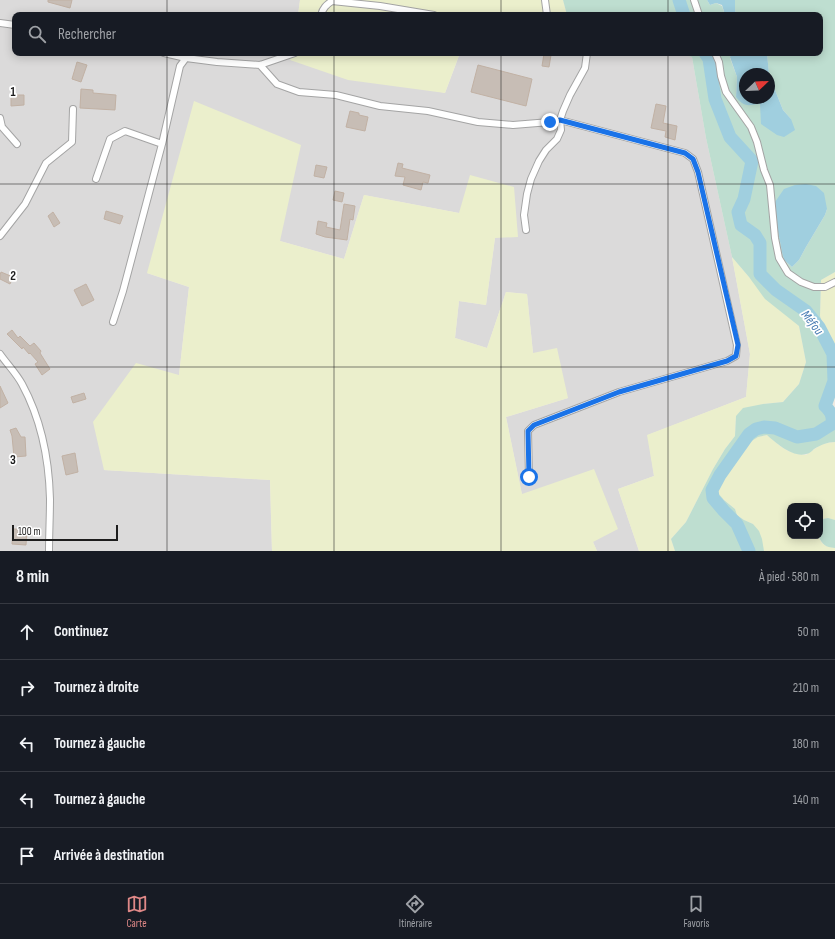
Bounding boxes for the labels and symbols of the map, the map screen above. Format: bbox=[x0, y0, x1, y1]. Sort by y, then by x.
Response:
north arrow bbox=[739, 68, 775, 104]
text: 1 bbox=[10, 84, 16, 100]
route end bbox=[541, 113, 559, 131]
text: 2 bbox=[10, 268, 16, 284]
water label: Méfou bbox=[798, 307, 827, 339]
text: 3 bbox=[10, 452, 16, 468]
route start bbox=[520, 468, 538, 486]
scale bar bbox=[12, 523, 118, 542]

